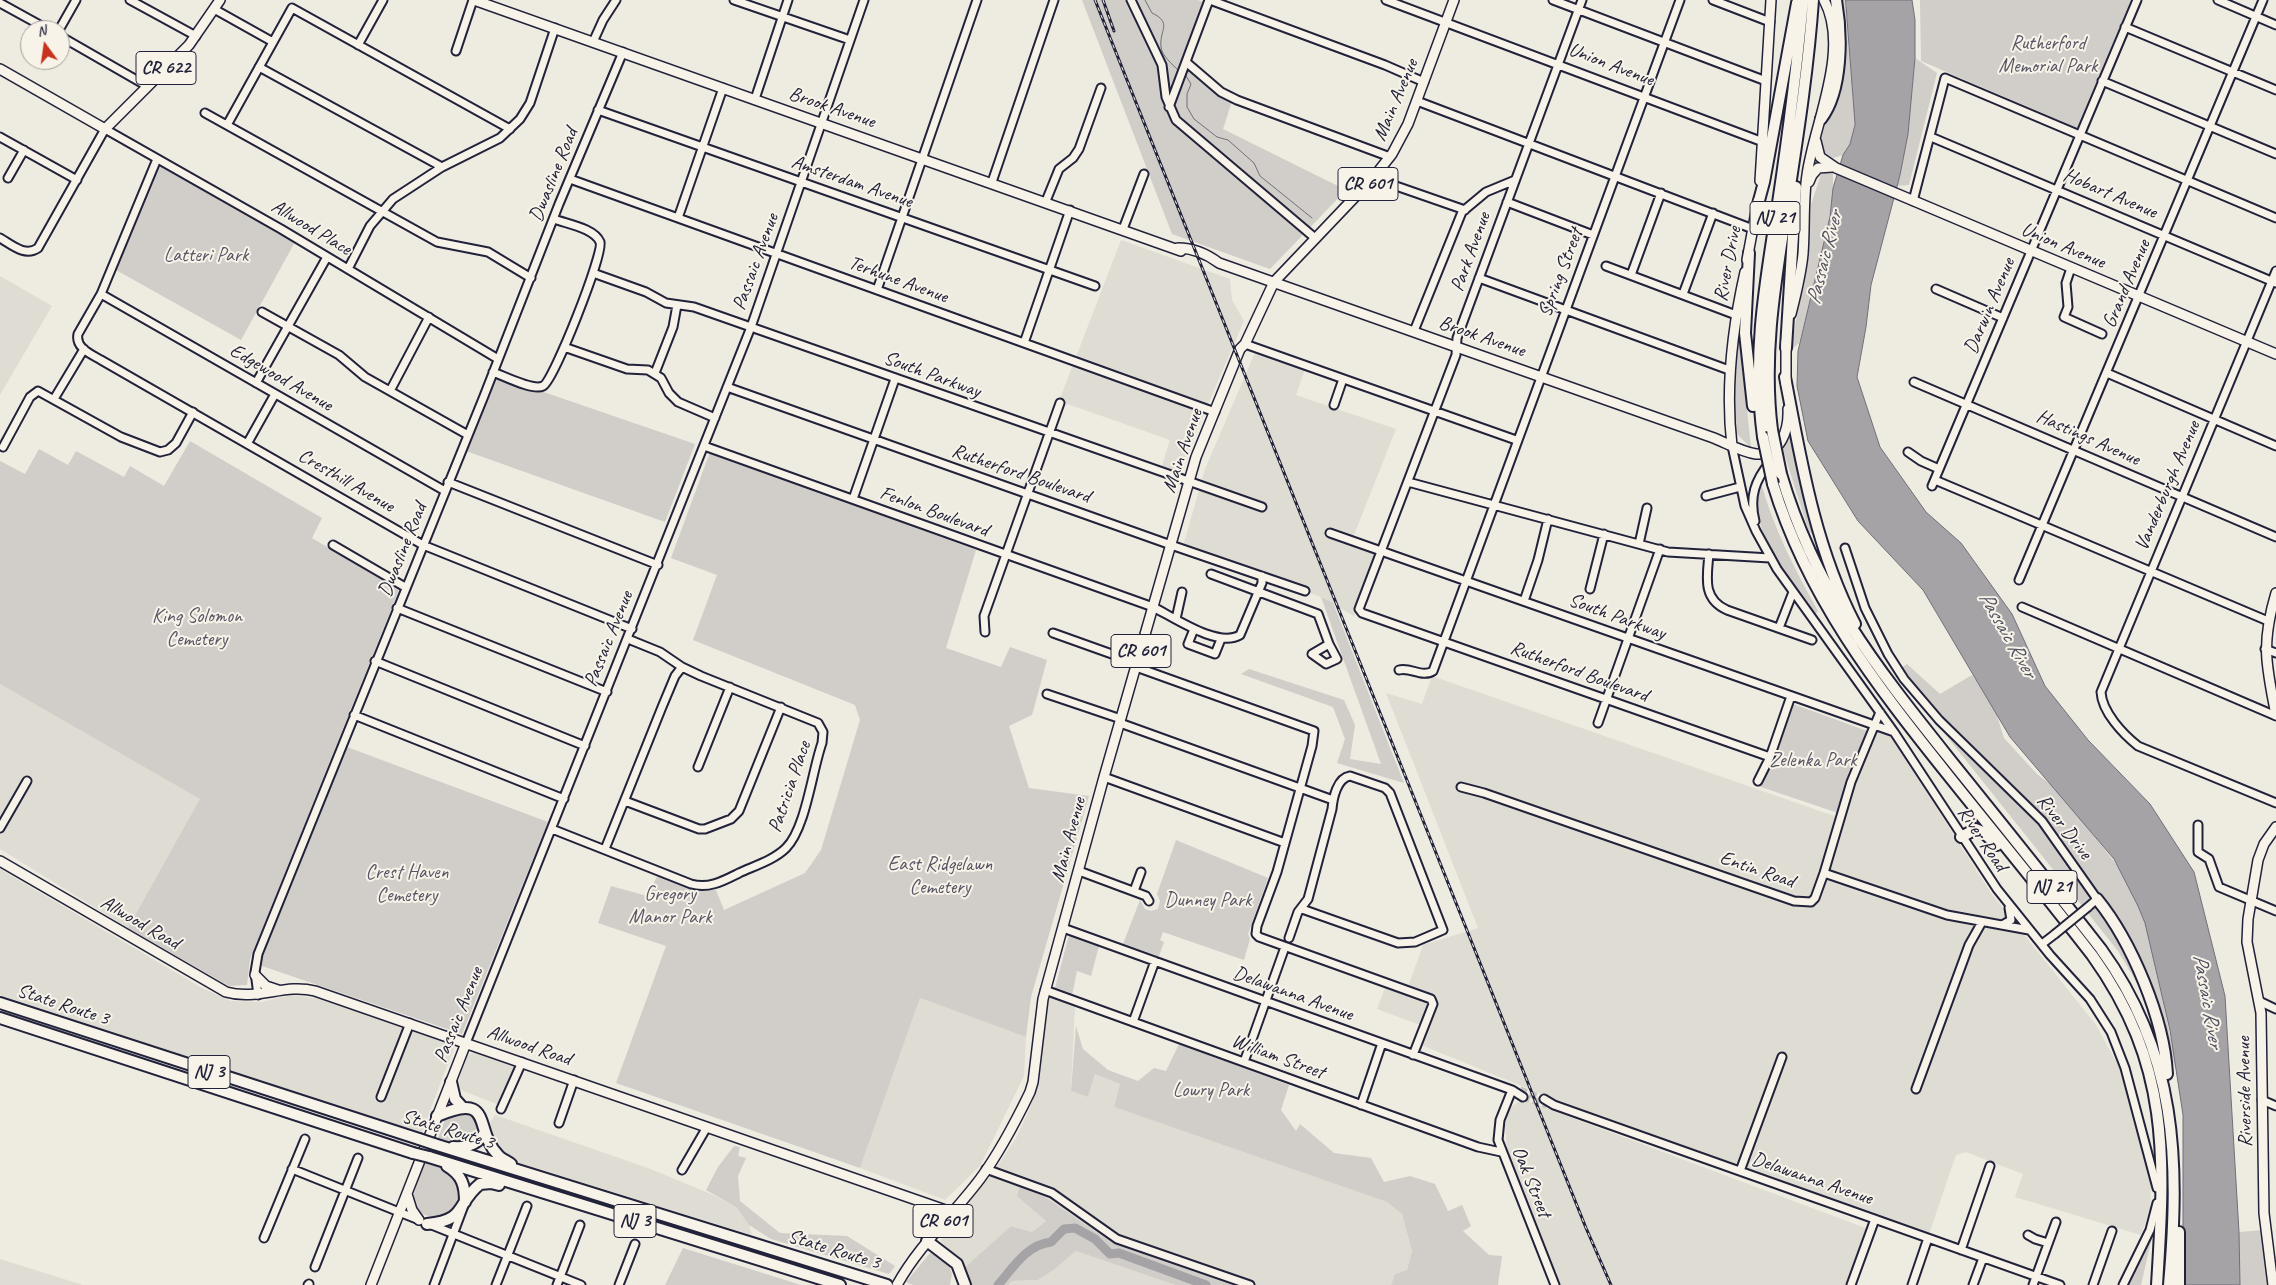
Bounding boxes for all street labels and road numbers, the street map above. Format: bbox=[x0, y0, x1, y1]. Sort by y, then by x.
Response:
street label: Union Avenue bbox=[1565, 38, 1657, 92]
road number: CR 622 bbox=[136, 52, 196, 84]
street label: Main Avenue bbox=[1368, 55, 1424, 145]
street label: Brook Avenue bbox=[786, 82, 878, 134]
street label: Dwasline Road bbox=[524, 125, 584, 225]
street label: Amsterdam Avenue bbox=[788, 150, 916, 214]
street label: Hobart Avenue bbox=[2059, 163, 2161, 225]
road number: CR 601 bbox=[1338, 168, 1398, 200]
street label: Allwood Place bbox=[267, 195, 355, 261]
road number: NJ 21 bbox=[1750, 202, 1800, 234]
street label: Park Avenue bbox=[1446, 209, 1496, 295]
street label: Passaic Avenue bbox=[727, 210, 785, 314]
street label: Union Avenue bbox=[2017, 218, 2109, 274]
street label: Spring Street bbox=[1533, 225, 1589, 321]
street label: River Drive bbox=[1709, 225, 1747, 303]
street label: Grand Avenue bbox=[2098, 236, 2156, 332]
street label: Terhune Avenue bbox=[845, 251, 951, 309]
street label: Darwin Avenue bbox=[1959, 255, 2021, 357]
street label: Brook Avenue bbox=[1436, 311, 1528, 363]
street label: Edgewood Avenue bbox=[225, 339, 337, 417]
street label: South Parkway bbox=[880, 346, 984, 404]
street label: Hastings Avenue bbox=[2032, 404, 2144, 472]
street label: Main Avenue bbox=[1158, 406, 1208, 496]
street label: Vanderburgh Avenue bbox=[2130, 418, 2206, 554]
street label: Rutherford Boulevard bbox=[949, 439, 1093, 509]
street label: Cresthill Avenue bbox=[294, 444, 398, 518]
street label: Fenlon Boulevard bbox=[876, 481, 992, 543]
street label: Dwasline Road bbox=[373, 500, 433, 600]
street label: Passaic Avenue bbox=[579, 588, 639, 690]
street label: South Parkway bbox=[1565, 588, 1669, 646]
road number: CR 601 bbox=[1111, 634, 1171, 668]
street label: Rutherford Boulevard bbox=[1507, 636, 1651, 708]
street label: Patricia Place bbox=[763, 738, 817, 836]
street label: River Drive bbox=[2031, 790, 2097, 864]
street label: Main Avenue bbox=[1046, 795, 1092, 885]
street label: River Road bbox=[1952, 802, 2012, 876]
street label: Entin Road bbox=[1717, 846, 1797, 894]
road number: NJ 21 bbox=[2027, 870, 2077, 904]
street label: Allwood Road bbox=[96, 891, 184, 955]
street label: Delawanna Avenue bbox=[1230, 961, 1356, 1027]
street label: Passaic Avenue bbox=[429, 964, 489, 1066]
street label: State Route 3 bbox=[14, 979, 112, 1031]
street label: Allwood Road bbox=[484, 1020, 574, 1072]
street label: William Street bbox=[1228, 1029, 1328, 1085]
street label: Riverside Avenue bbox=[2232, 1036, 2258, 1148]
road number: NJ 3 bbox=[188, 1056, 230, 1088]
street label: State Route 3 bbox=[399, 1105, 497, 1155]
street label: Oak Street bbox=[1506, 1143, 1556, 1221]
street label: Delawanna Avenue bbox=[1749, 1147, 1875, 1211]
road number: NJ 3 bbox=[614, 1204, 656, 1238]
road number: CR 601 bbox=[913, 1204, 973, 1238]
street label: State Route 3 bbox=[785, 1225, 883, 1275]

